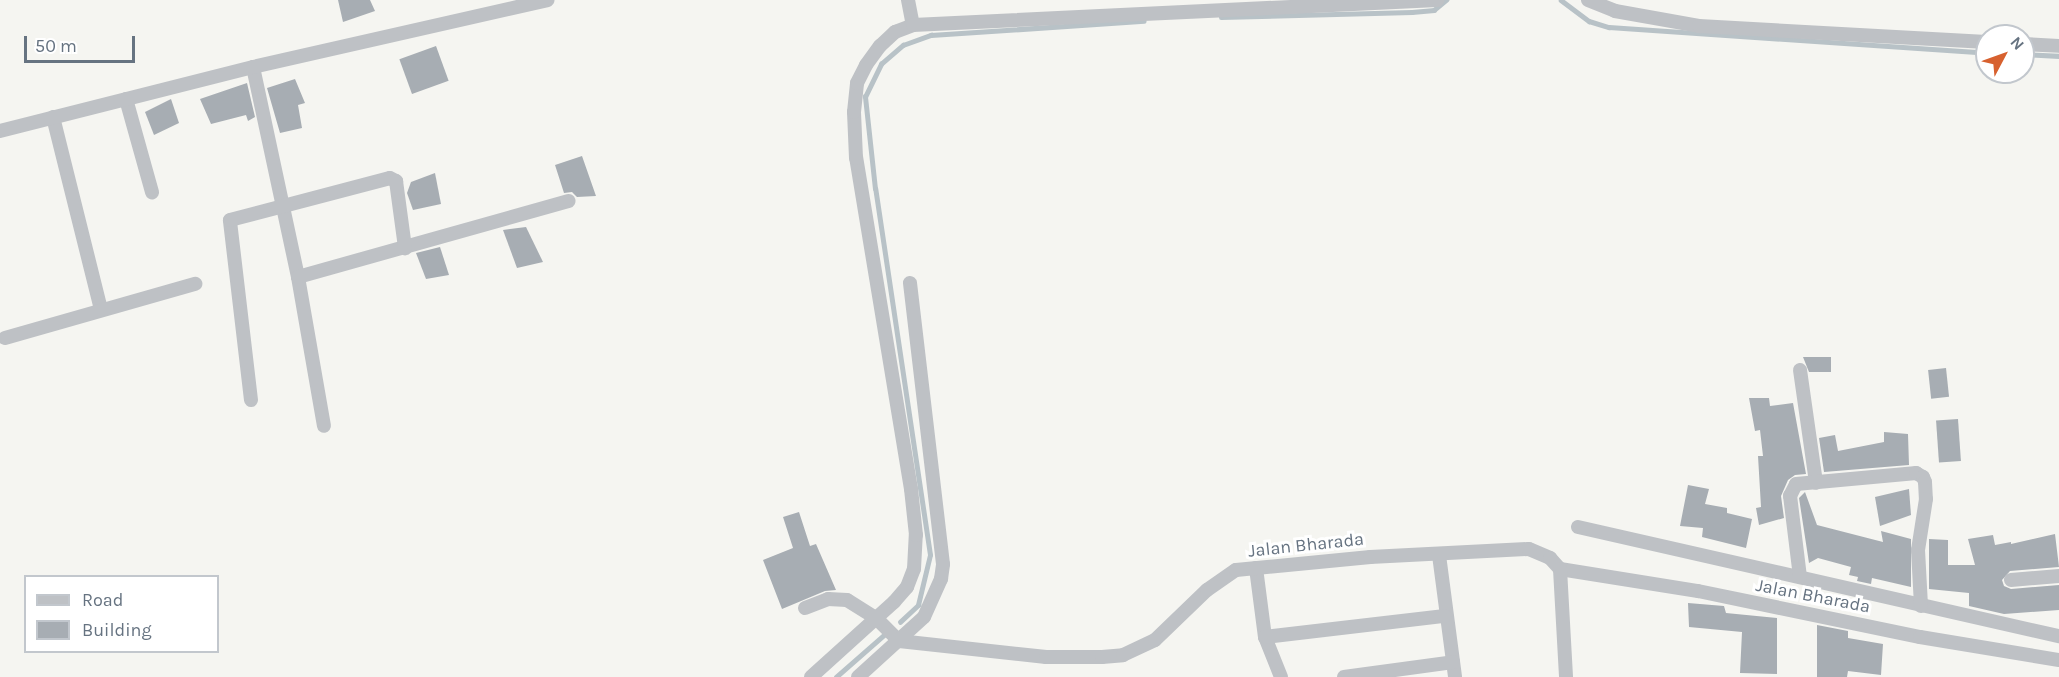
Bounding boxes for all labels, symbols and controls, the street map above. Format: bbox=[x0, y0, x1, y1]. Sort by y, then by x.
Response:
scale bar bbox=[27, 24, 138, 62]
north arrow bbox=[1975, 24, 2035, 84]
text: N bbox=[2007, 33, 2028, 54]
text: 50 m bbox=[35, 35, 77, 57]
street label: Jalan Bharada bbox=[1247, 528, 1365, 562]
street label: Jalan Bharada bbox=[1754, 574, 1872, 618]
legend bbox=[24, 575, 219, 653]
text: Road bbox=[82, 589, 123, 611]
text: Building bbox=[82, 619, 152, 641]

